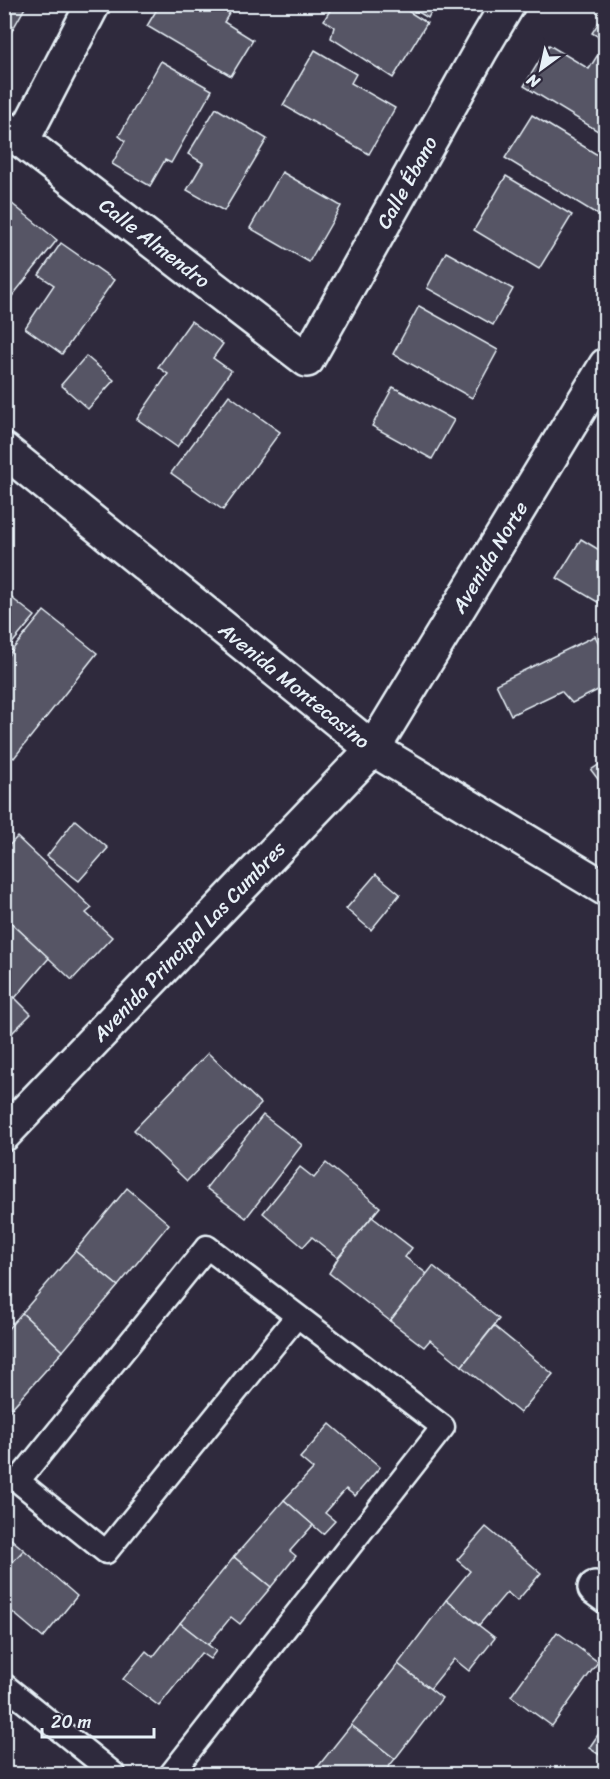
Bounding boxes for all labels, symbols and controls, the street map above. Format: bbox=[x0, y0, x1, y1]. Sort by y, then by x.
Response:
north arrow bbox=[511, 39, 571, 99]
text: N bbox=[520, 65, 546, 97]
street label: Calle Ébano bbox=[366, 129, 447, 235]
street label: Calle Almendro bbox=[91, 188, 218, 297]
street label: Avenida Norte bbox=[441, 494, 537, 621]
street label: Avenida Montecasino bbox=[210, 612, 378, 758]
street label: Avenida Principal Las Cumbres bbox=[83, 832, 294, 1051]
scale bar bbox=[42, 1701, 154, 1739]
text: 20 m bbox=[51, 1706, 91, 1738]

